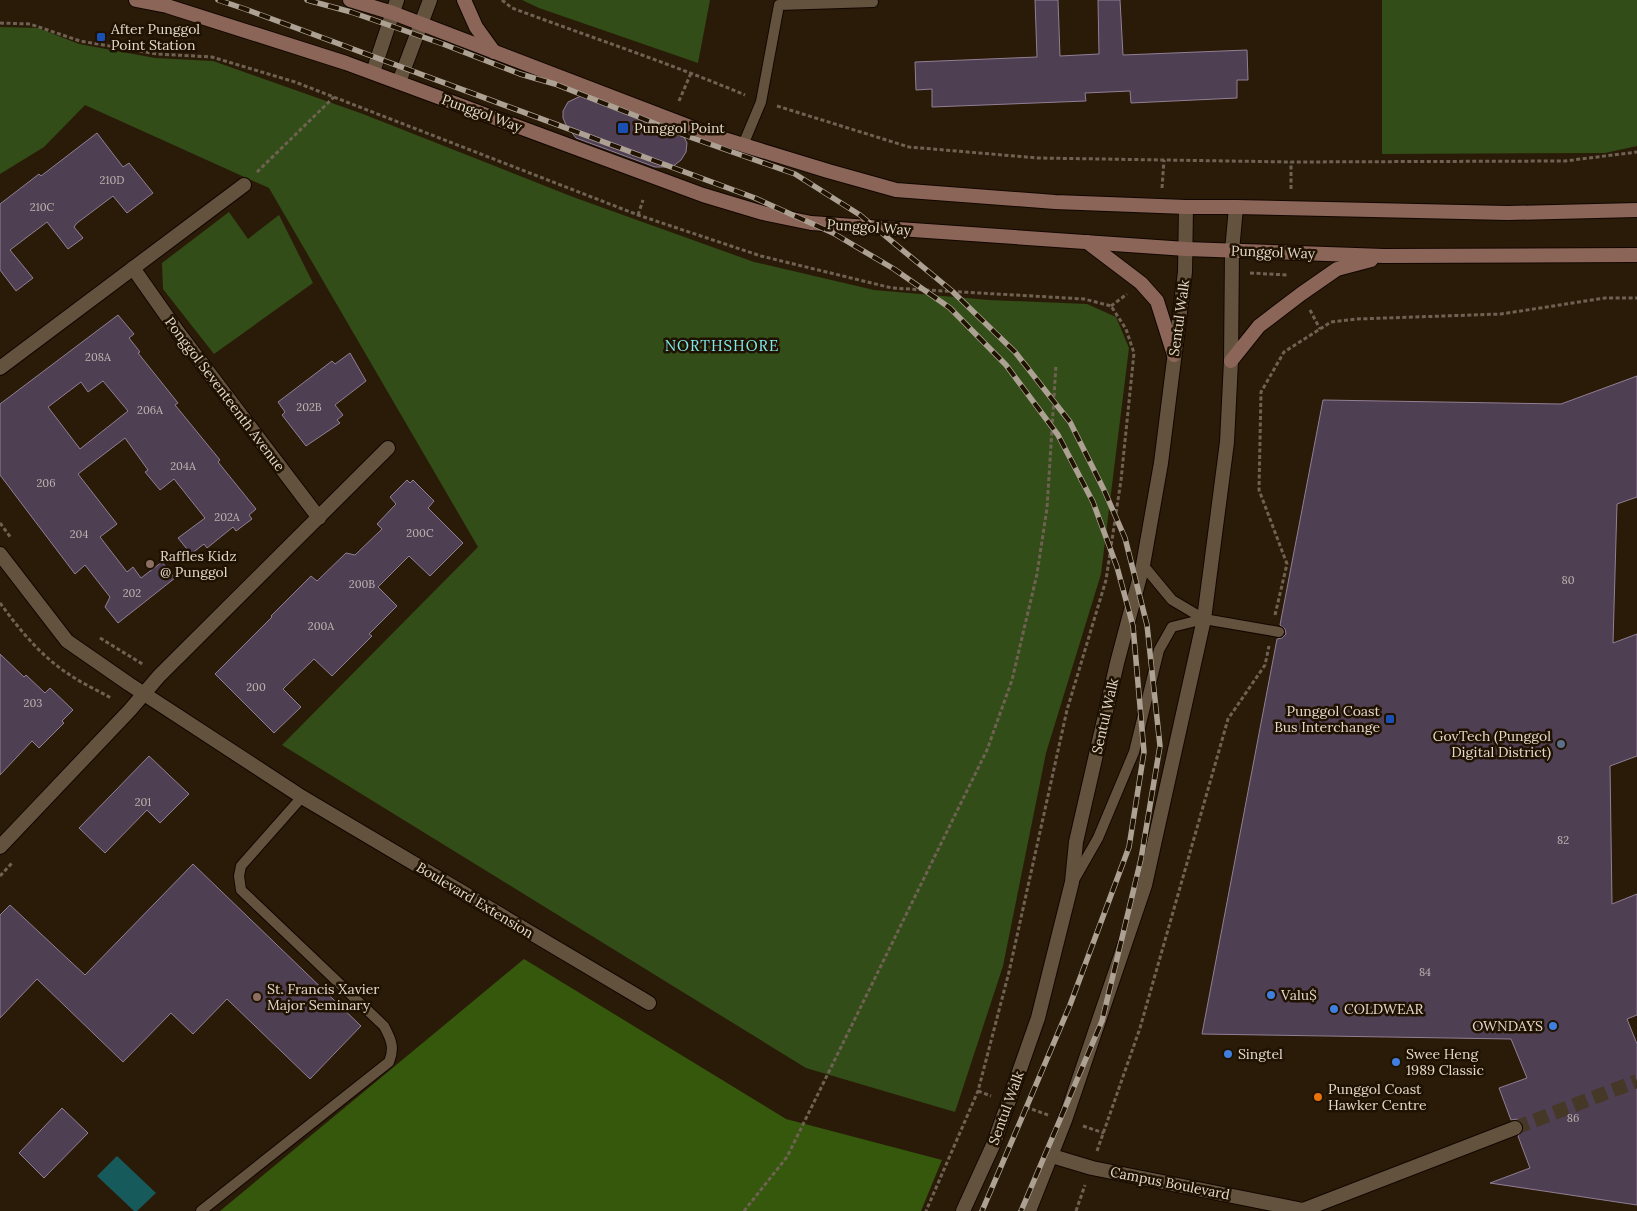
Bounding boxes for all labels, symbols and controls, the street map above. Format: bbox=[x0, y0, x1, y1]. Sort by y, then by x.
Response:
place label: After Punggol Point Station bbox=[110, 20, 200, 54]
marker: After Punggol Point Station bbox=[95, 31, 107, 43]
street label: Punggol Way bbox=[439, 90, 525, 136]
place label: Punggol Point bbox=[634, 119, 725, 137]
marker: Punggol Point bbox=[616, 121, 630, 135]
house number: 210D bbox=[100, 173, 124, 187]
house number: 210C bbox=[30, 200, 55, 214]
street label: Punggol Way bbox=[826, 215, 912, 239]
street label: Punggol Way bbox=[1231, 242, 1316, 262]
street label: Sentul Walk bbox=[1165, 278, 1193, 357]
street label: Ponggol Seventeenth Avenue bbox=[161, 313, 289, 475]
district label: NORTHSHORE bbox=[665, 336, 779, 355]
house number: 208A bbox=[85, 350, 112, 364]
house number: 202B bbox=[296, 400, 322, 414]
house number: 206A bbox=[137, 403, 164, 417]
house number: 204A bbox=[170, 459, 197, 473]
house number: 206 bbox=[36, 476, 56, 490]
house number: 202A bbox=[214, 510, 241, 524]
house number: 200C bbox=[406, 526, 434, 540]
house number: 204 bbox=[70, 527, 88, 541]
place label: Raffles Kidz @ Punggol bbox=[160, 547, 237, 581]
marker: Raffles Kidz @ Punggol bbox=[144, 558, 156, 570]
house number: 80 bbox=[1561, 573, 1575, 587]
house number: 200B bbox=[349, 577, 375, 591]
house number: 202 bbox=[123, 586, 141, 600]
house number: 200A bbox=[308, 619, 335, 633]
street label: Sentul Walk bbox=[1088, 676, 1123, 756]
house number: 200 bbox=[246, 680, 266, 694]
house number: 203 bbox=[24, 696, 42, 710]
place label: Punggol Coast Bus Interchange bbox=[1274, 702, 1381, 736]
marker: Punggol Coast Bus Interchange bbox=[1384, 713, 1396, 725]
place label: GovTech (Punggol Digital District) bbox=[1433, 727, 1551, 761]
marker: GovTech (Punggol Digital District) bbox=[1555, 738, 1567, 750]
house number: 201 bbox=[135, 795, 151, 809]
house number: 82 bbox=[1557, 833, 1569, 847]
street label: Boulevard Extension bbox=[413, 858, 537, 942]
house number: 84 bbox=[1419, 965, 1431, 979]
place label: St. Francis Xavier Major Seminary bbox=[267, 980, 379, 1014]
place label: Valu$ bbox=[1280, 986, 1317, 1004]
marker: Valu$ bbox=[1265, 989, 1277, 1001]
marker: St. Francis Xavier Major Seminary bbox=[251, 991, 263, 1003]
place label: COLDWEAR bbox=[1344, 1000, 1423, 1018]
marker: COLDWEAR bbox=[1328, 1003, 1340, 1015]
place label: OWNDAYS bbox=[1472, 1017, 1543, 1035]
marker: OWNDAYS bbox=[1547, 1020, 1559, 1032]
place label: Singtel bbox=[1238, 1045, 1283, 1063]
place label: Swee Heng 1989 Classic bbox=[1406, 1045, 1484, 1079]
marker: Singtel bbox=[1222, 1048, 1234, 1060]
marker: Swee Heng 1989 Classic bbox=[1390, 1056, 1402, 1068]
street label: Sentul Walk bbox=[984, 1068, 1028, 1147]
place label: Punggol Coast Hawker Centre bbox=[1328, 1080, 1427, 1114]
marker: Punggol Coast Hawker Centre bbox=[1312, 1091, 1324, 1103]
house number: 86 bbox=[1567, 1111, 1579, 1125]
street label: Campus Boulevard bbox=[1109, 1163, 1231, 1203]

